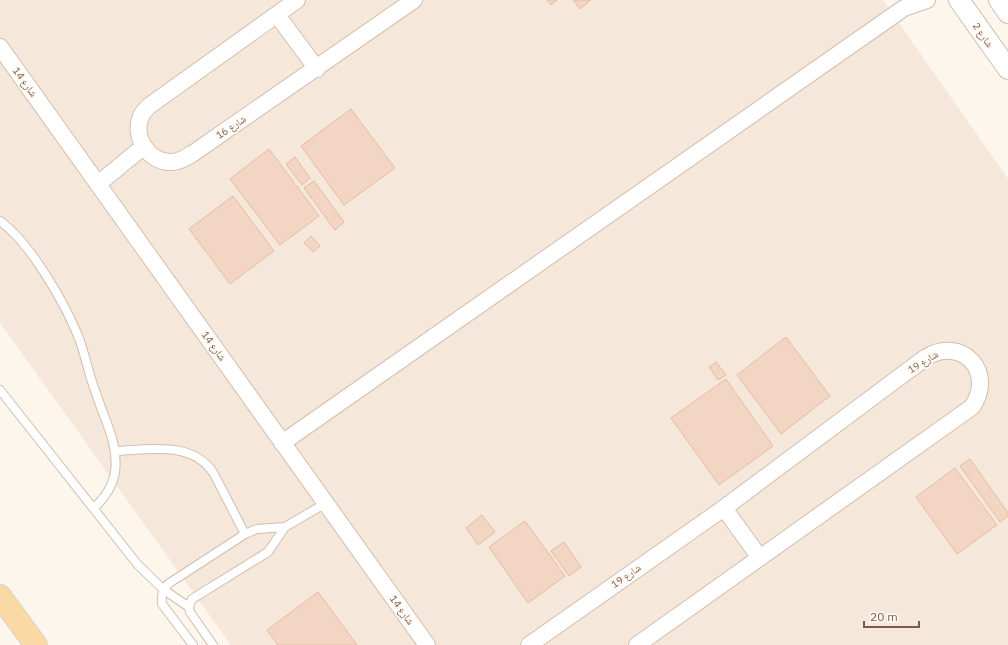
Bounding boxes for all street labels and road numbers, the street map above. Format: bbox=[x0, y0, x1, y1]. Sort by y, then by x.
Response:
street label: شارع 2 bbox=[970, 20, 996, 50]
street label: شارع 14 bbox=[10, 65, 40, 100]
street label: شارع 16 bbox=[214, 112, 249, 142]
street label: شارع 14 bbox=[199, 329, 229, 364]
street label: شارع 19 bbox=[905, 347, 941, 376]
street label: شارع 19 bbox=[609, 561, 644, 591]
street label: شارع 14 bbox=[387, 593, 417, 628]

